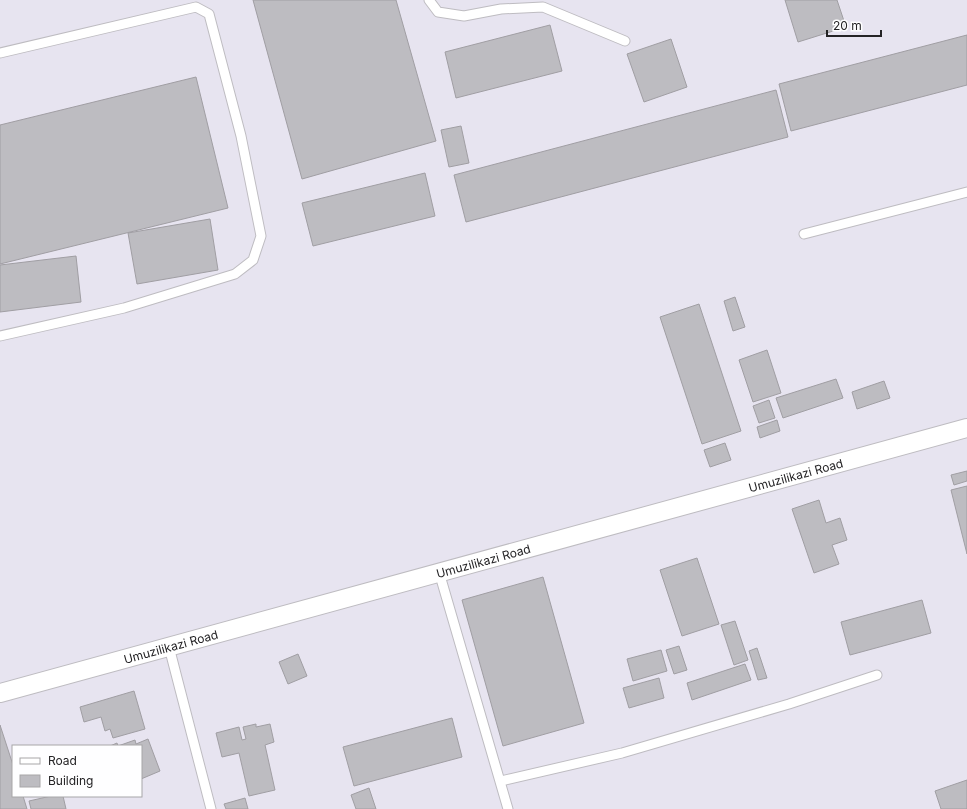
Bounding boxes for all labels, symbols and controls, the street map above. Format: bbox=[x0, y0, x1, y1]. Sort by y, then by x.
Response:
scale bar bbox=[827, 12, 881, 38]
text: 20 m bbox=[833, 18, 862, 33]
street label: Umuzilikazi Road bbox=[747, 455, 844, 495]
street label: Umuzilikazi Road bbox=[434, 541, 532, 581]
street label: Umuzilikazi Road bbox=[122, 626, 220, 666]
legend bbox=[12, 745, 142, 797]
text: Road bbox=[48, 753, 77, 768]
text: Building bbox=[48, 773, 93, 788]

